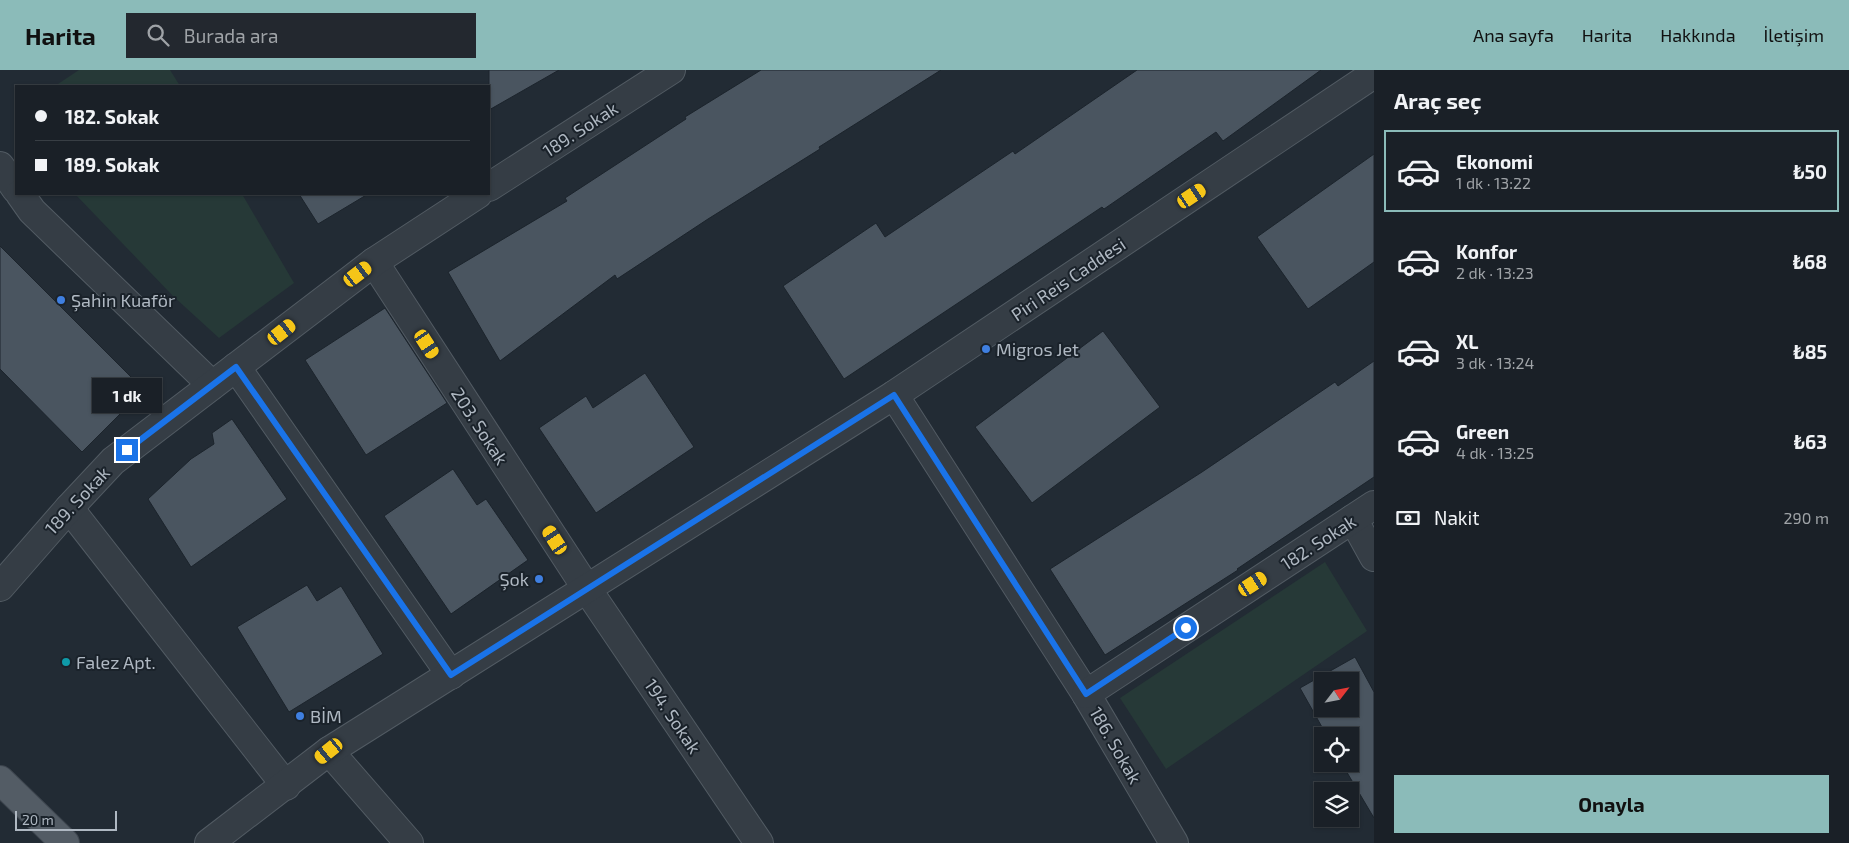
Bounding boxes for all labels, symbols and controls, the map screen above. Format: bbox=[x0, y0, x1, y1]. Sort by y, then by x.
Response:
search box bbox=[126, 13, 476, 58]
text: Harita bbox=[25, 21, 96, 50]
icon: search bbox=[144, 21, 172, 49]
text: Burada ara bbox=[184, 24, 278, 47]
text: Ana sayfa bbox=[1473, 24, 1554, 46]
text: Harita bbox=[1582, 24, 1632, 46]
text: Hakkında bbox=[1660, 24, 1736, 46]
text: İletişim bbox=[1764, 24, 1824, 46]
text: Araç seç bbox=[1394, 87, 1481, 113]
street label: 189. Sokak bbox=[538, 97, 622, 161]
text: 182. Sokak bbox=[65, 105, 159, 128]
icon: car bbox=[1396, 149, 1441, 194]
text: Ekonomi bbox=[1456, 150, 1533, 173]
text: 189. Sokak bbox=[65, 153, 159, 176]
text: ₺50 bbox=[1793, 160, 1827, 183]
text: 1 dk · 13:22 bbox=[1456, 173, 1531, 192]
car bbox=[1175, 181, 1208, 211]
street label: Piri Reis Caddesi bbox=[1007, 233, 1129, 325]
icon: car bbox=[1396, 239, 1441, 284]
text: Konfor bbox=[1456, 240, 1517, 263]
text: ₺68 bbox=[1793, 250, 1827, 273]
car bbox=[341, 259, 374, 289]
text: 2 dk · 13:23 bbox=[1456, 263, 1534, 282]
place label: Şahin Kuaför bbox=[71, 289, 175, 312]
marker: Şahin Kuaför bbox=[55, 294, 67, 306]
car bbox=[265, 317, 298, 347]
car bbox=[412, 327, 441, 361]
icon: car bbox=[1396, 329, 1441, 374]
text: XL bbox=[1456, 330, 1478, 353]
place label: Migros Jet bbox=[996, 338, 1079, 360]
text: ₺85 bbox=[1793, 340, 1827, 363]
marker: Migros Jet bbox=[980, 343, 992, 355]
text: 3 dk · 13:24 bbox=[1456, 353, 1534, 372]
callout: 1 dk bbox=[92, 378, 162, 412]
street label: 203. Sokak bbox=[447, 383, 513, 469]
text: 1 dk bbox=[113, 386, 141, 405]
icon: car bbox=[1396, 419, 1441, 464]
text: Green bbox=[1456, 420, 1509, 443]
text: ₺63 bbox=[1794, 430, 1827, 453]
route end bbox=[116, 439, 138, 461]
text: 4 dk · 13:25 bbox=[1456, 443, 1534, 462]
street label: 189. Sokak bbox=[40, 461, 114, 539]
icon: cash bbox=[1394, 504, 1422, 532]
text: Nakit bbox=[1434, 506, 1479, 529]
text: 290 m bbox=[1784, 508, 1829, 527]
street label: 182. Sokak bbox=[1276, 510, 1360, 574]
car bbox=[540, 523, 569, 557]
place label: Şok bbox=[500, 568, 529, 591]
car bbox=[1236, 570, 1269, 598]
marker: Şok bbox=[533, 573, 545, 585]
route start bbox=[1175, 617, 1197, 639]
place label: Falez Apt. bbox=[76, 651, 156, 673]
marker: Falez Apt. bbox=[60, 656, 72, 668]
north arrow bbox=[1314, 672, 1359, 718]
map controls bbox=[1314, 672, 1359, 827]
street label: 194. Sokak bbox=[640, 675, 706, 757]
street label: 186. Sokak bbox=[1085, 703, 1147, 787]
place label: BİM bbox=[310, 705, 342, 727]
marker: BİM bbox=[294, 710, 306, 722]
button: locate bbox=[1314, 727, 1359, 772]
car bbox=[312, 736, 345, 766]
button: Onayla bbox=[1394, 775, 1829, 833]
button: layers bbox=[1314, 782, 1359, 827]
scale bar bbox=[15, 808, 118, 831]
text: 20 m bbox=[22, 811, 54, 828]

